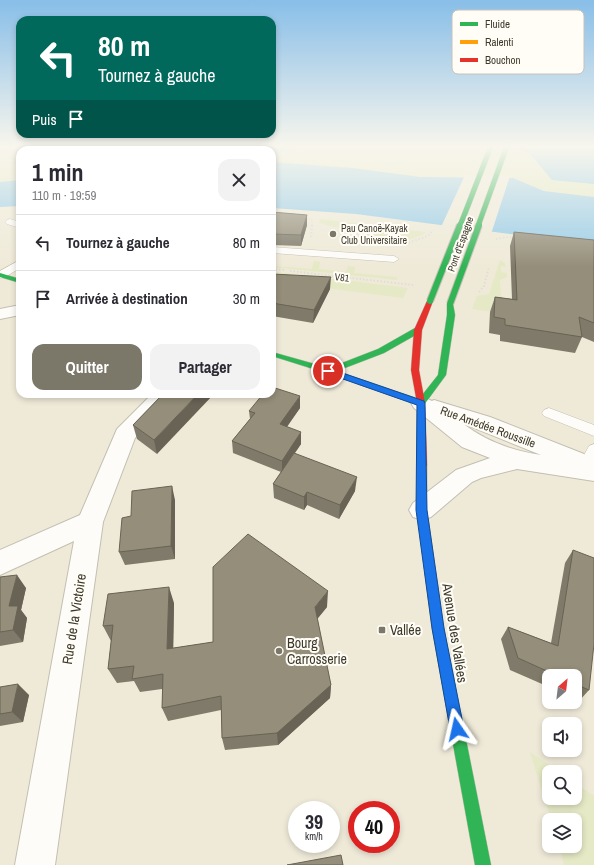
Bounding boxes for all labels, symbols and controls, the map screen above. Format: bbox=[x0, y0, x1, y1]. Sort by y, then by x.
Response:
legend bbox=[452, 10, 584, 74]
text: Fluide bbox=[485, 17, 510, 31]
text: 80 m bbox=[98, 27, 150, 65]
icon: left bbox=[32, 32, 84, 84]
text: Ralenti bbox=[485, 35, 514, 49]
text: Bouchon bbox=[485, 53, 521, 67]
text: Tournez à gauche bbox=[98, 63, 215, 88]
icon: arrive bbox=[65, 108, 87, 130]
text: Puis bbox=[32, 109, 57, 130]
text: 1 min bbox=[32, 156, 83, 188]
button: close bbox=[218, 159, 260, 201]
text: 110 m · 19:59 bbox=[32, 187, 96, 204]
street label: Pont d'Espagne bbox=[445, 214, 477, 273]
place label: Pau Canoë-Kayak Club Universitaire bbox=[341, 222, 408, 247]
marker: Pau Canoë-Kayak Club Universitaire bbox=[328, 229, 338, 239]
icon: left bbox=[32, 232, 54, 254]
text: Tournez à gauche bbox=[66, 232, 170, 253]
text: 80 m bbox=[233, 232, 260, 253]
street label: V81 bbox=[334, 270, 350, 285]
icon: arrive bbox=[32, 288, 54, 310]
text: Arrivée à destination bbox=[66, 288, 188, 309]
text: 30 m bbox=[233, 288, 260, 309]
button: Quitter bbox=[32, 344, 142, 390]
button: Partager bbox=[150, 344, 260, 390]
pin bbox=[311, 354, 345, 388]
icon: arrive bbox=[317, 360, 339, 382]
street label: Rue Amédée Roussille bbox=[438, 402, 538, 452]
street label: Rue de la Victoire bbox=[58, 572, 90, 666]
street label: Avenue des Vallées bbox=[438, 581, 472, 684]
place label: Vallée bbox=[390, 621, 421, 639]
marker: Vallée bbox=[377, 625, 387, 635]
place label: Bourg Carrosserie bbox=[287, 634, 347, 668]
marker: Bourg Carrosserie bbox=[274, 646, 284, 656]
north arrow bbox=[542, 669, 582, 709]
map controls bbox=[542, 669, 582, 853]
position arrow bbox=[436, 708, 478, 750]
button: sound bbox=[542, 717, 582, 757]
button: search bbox=[542, 765, 582, 805]
speed limit sign: 40 bbox=[348, 801, 400, 853]
text: 39 bbox=[305, 808, 323, 835]
button: layers bbox=[542, 813, 582, 853]
text: km/h bbox=[305, 830, 323, 843]

